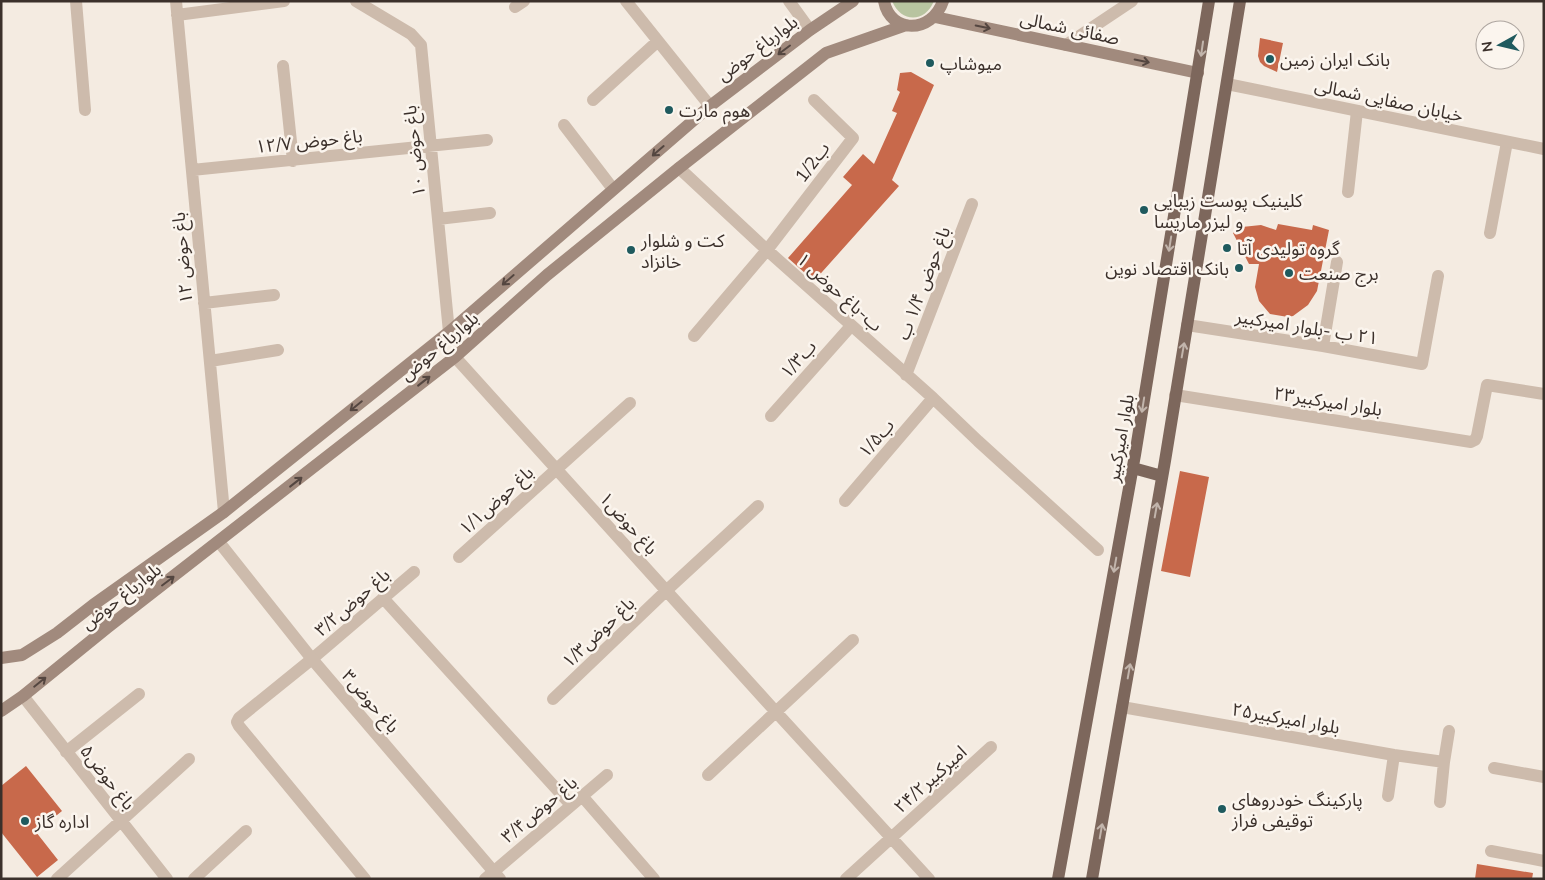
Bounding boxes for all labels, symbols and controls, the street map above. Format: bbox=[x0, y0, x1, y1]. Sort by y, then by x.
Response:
street label: صفائی شمالی bbox=[1018, 6, 1122, 50]
street label: بلوارباغ حوض bbox=[712, 10, 804, 88]
north arrow bbox=[1475, 20, 1525, 70]
one-way arrow bbox=[974, 23, 990, 33]
text: N bbox=[1477, 40, 1497, 53]
one-way arrow bbox=[1197, 41, 1207, 57]
one-way arrow bbox=[778, 44, 791, 55]
place label: بانک ایران زمین bbox=[1280, 48, 1390, 71]
place label: میوشاپ bbox=[940, 52, 1002, 75]
marker: بانک ایران زمین bbox=[1264, 53, 1276, 65]
marker: میوشاپ bbox=[924, 57, 936, 69]
one-way arrow bbox=[1133, 57, 1149, 66]
street label: خیابان صفایی شمالی bbox=[1313, 73, 1465, 127]
place label: هوم مارت bbox=[679, 99, 750, 125]
street label: ۱۰ باغ حوض bbox=[398, 104, 433, 198]
marker: هوم مارت bbox=[663, 104, 675, 116]
street label: ۱۲/۷ باغ حوض bbox=[254, 124, 364, 161]
street label: 1/2ب bbox=[789, 137, 835, 187]
one-way arrow bbox=[651, 145, 664, 157]
place label: کلینیک پوست زیبایی و لیزر ماریسا bbox=[1154, 189, 1303, 233]
marker: کلینیک پوست زیبایی و لیزر ماریسا bbox=[1138, 204, 1150, 216]
street label: ۱۲ باغ حوض bbox=[167, 211, 200, 305]
street label: باغ حوض ۱/۴ ب bbox=[891, 223, 958, 344]
place label: کت و شلوار خانزاد bbox=[640, 229, 725, 273]
one-way arrow bbox=[1165, 236, 1175, 252]
place label: گروه تولیدی آتا bbox=[1237, 237, 1340, 260]
marker: گروه تولیدی آتا bbox=[1221, 242, 1233, 254]
marker: کت و شلوار خانزاد bbox=[625, 244, 637, 256]
street label: ۱ ب-باغ حوض bbox=[791, 248, 887, 339]
place label: بانک اقتصاد نوین bbox=[1105, 257, 1229, 280]
marker: بانک اقتصاد نوین bbox=[1233, 262, 1245, 274]
place label: برج صنعت bbox=[1299, 262, 1379, 287]
marker: برج صنعت bbox=[1283, 267, 1295, 279]
one-way arrow bbox=[502, 274, 515, 286]
street label: ٢١ ب -بلوار امیرکبیر bbox=[1233, 304, 1380, 350]
street label: بلوارباغ حوض bbox=[395, 306, 485, 388]
street label: ب۱/۳ bbox=[775, 335, 821, 383]
one-way arrow bbox=[1178, 343, 1188, 359]
one-way arrow bbox=[417, 376, 430, 387]
street label: ۲۳بلوار امیرکبیر bbox=[1272, 381, 1384, 421]
street label: بلوار امیرکبیر bbox=[1101, 392, 1139, 485]
one-way arrow bbox=[1138, 396, 1148, 412]
one-way arrow bbox=[350, 401, 363, 412]
street label: ب۱/۵ bbox=[853, 414, 899, 462]
street label: باغ حوض۱/۱ bbox=[454, 461, 540, 542]
one-way arrow bbox=[289, 476, 302, 487]
street label: باغ حوض۱ bbox=[593, 487, 663, 561]
one-way arrow bbox=[1152, 503, 1162, 519]
one-way arrow bbox=[1110, 556, 1120, 572]
street label: بلوارباغ حوض bbox=[76, 558, 168, 637]
street label: باغ حوض۳/۲ bbox=[310, 563, 396, 643]
one-way arrow bbox=[161, 576, 175, 586]
street label: باغ حوض۱/۳ bbox=[557, 592, 641, 674]
one-way arrow bbox=[1124, 663, 1134, 679]
street label: باغ حوض۳ bbox=[335, 664, 405, 739]
one-way arrow bbox=[33, 676, 46, 687]
street label: بلوار امیرکبیر۲۵ bbox=[1230, 697, 1342, 739]
street label: باغ حوض۵ bbox=[73, 740, 141, 816]
street label: امیرکبیر۲۴/۲ bbox=[889, 740, 971, 818]
street label: باغ حوض۳/۴ bbox=[496, 771, 584, 850]
place label: پارکینگ خودروهای توقیفی فراز bbox=[1231, 788, 1363, 832]
marker: پارکینگ خودروهای توقیفی فراز bbox=[1216, 803, 1228, 815]
place label: اداره گاز bbox=[34, 810, 89, 833]
marker: اداره گاز bbox=[19, 815, 31, 827]
one-way arrow bbox=[1096, 823, 1106, 839]

